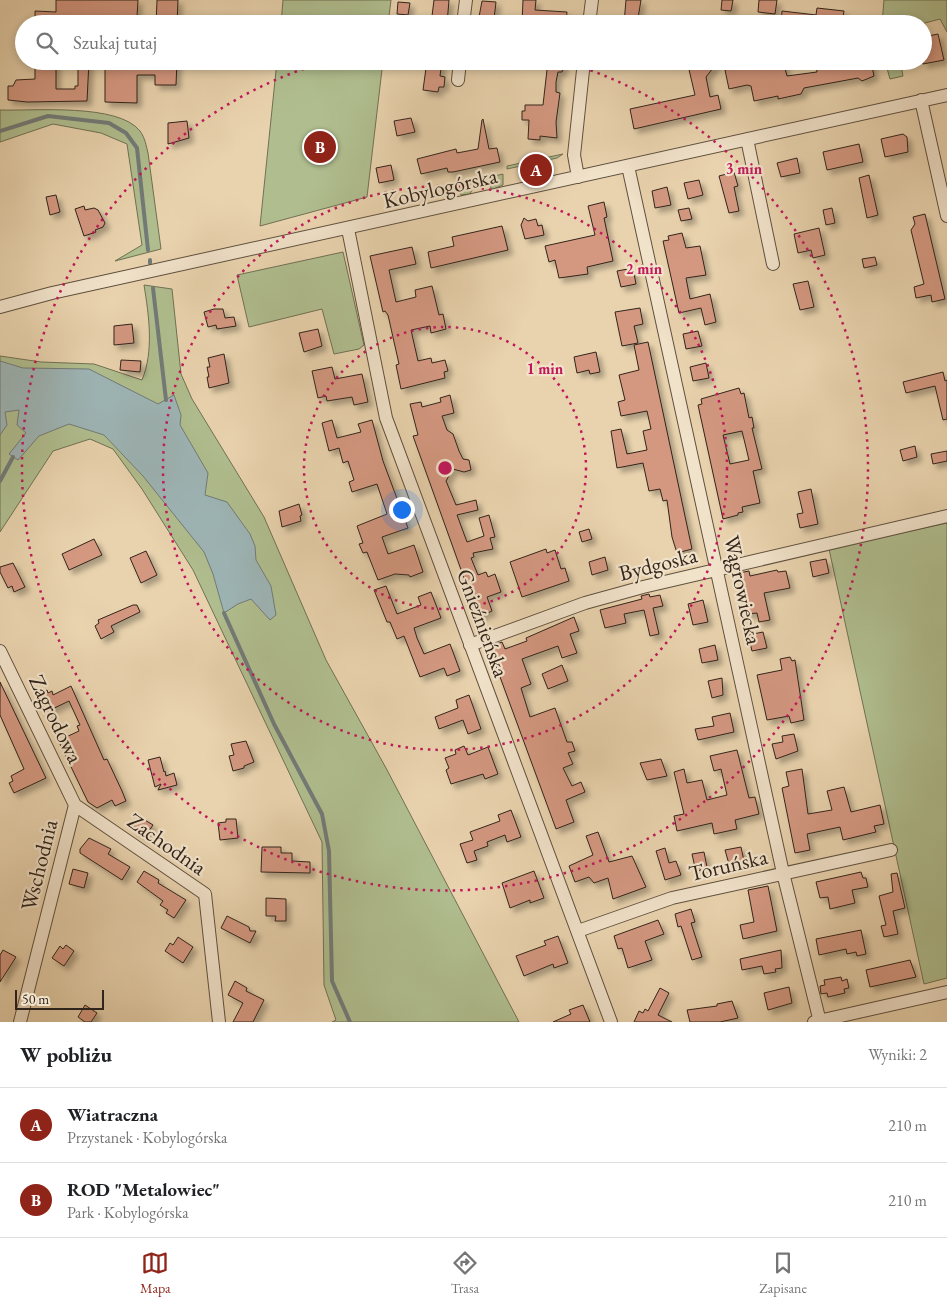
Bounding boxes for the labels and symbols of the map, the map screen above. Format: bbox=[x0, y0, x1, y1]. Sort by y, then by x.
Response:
pin: B bbox=[304, 128, 336, 166]
pin: A bbox=[520, 151, 552, 189]
text: 3 min bbox=[726, 159, 763, 178]
street label: Kobylogórska bbox=[380, 161, 500, 215]
text: 2 min bbox=[626, 259, 663, 278]
text: 1 min bbox=[527, 359, 564, 378]
centre of rings bbox=[436, 459, 454, 477]
your location bbox=[389, 497, 415, 523]
street label: Wągrowiecka bbox=[717, 533, 769, 648]
street label: Bydgoska bbox=[616, 540, 700, 588]
street label: Gnieźnieńska bbox=[450, 565, 516, 681]
street label: Zagrodowa bbox=[22, 670, 90, 768]
street label: Zachodnia bbox=[122, 806, 212, 882]
street label: Wschodnia bbox=[14, 816, 64, 914]
street label: Toruńska bbox=[686, 842, 770, 888]
scale bar bbox=[15, 987, 104, 1010]

